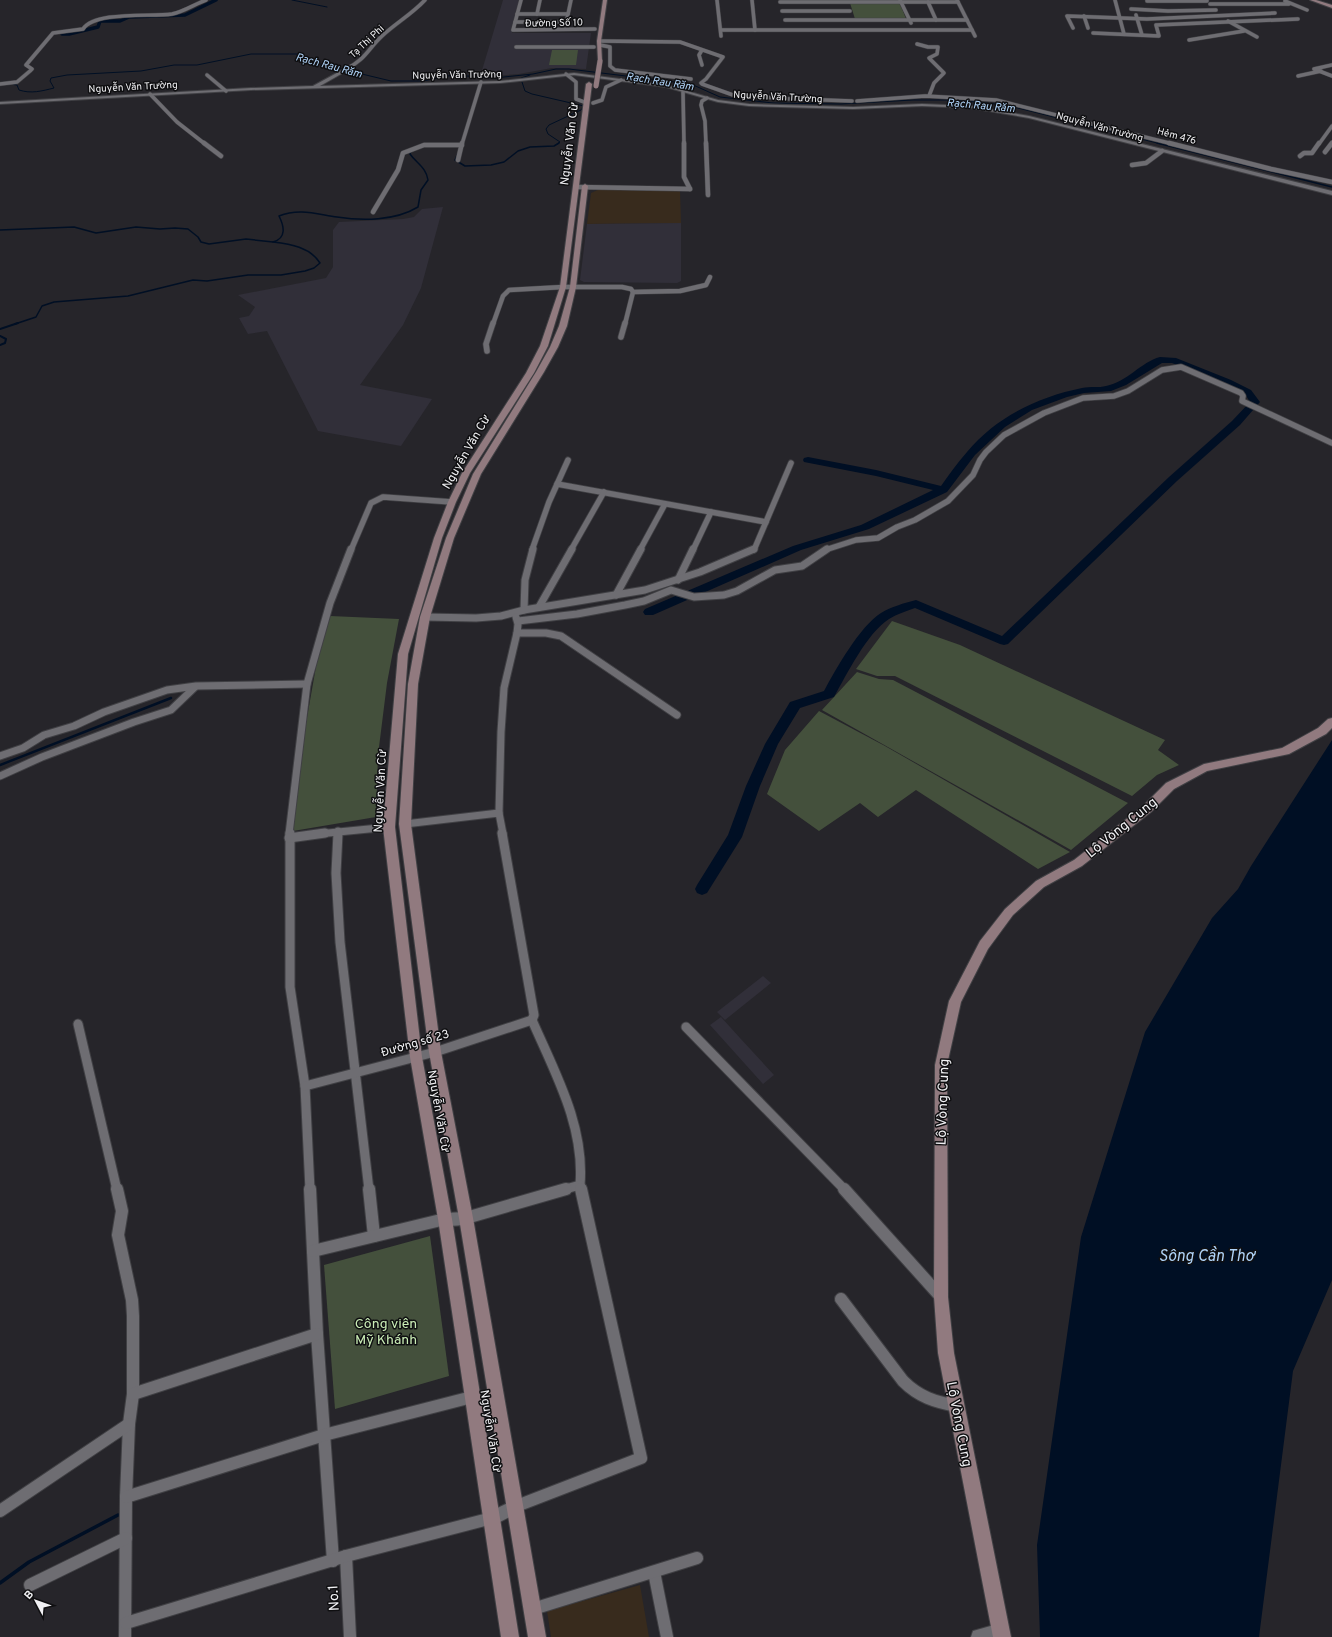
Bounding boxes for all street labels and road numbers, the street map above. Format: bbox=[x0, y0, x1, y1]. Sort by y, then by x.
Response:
street label: Đường Số 10 bbox=[525, 16, 583, 31]
street label: Tạ Thị Phi bbox=[347, 23, 387, 62]
street label: Nguyễn Văn Trường bbox=[412, 68, 502, 83]
street label: Nguyễn Văn Trường bbox=[88, 79, 178, 96]
street label: Nguyễn Văn Trường bbox=[733, 89, 823, 106]
street label: Nguyễn Văn Cừ bbox=[557, 101, 583, 186]
street label: Nguyễn Văn Trường bbox=[1055, 110, 1145, 145]
street label: Hẻm 476 bbox=[1156, 125, 1198, 148]
street label: Nguyễn Văn Cừ bbox=[439, 412, 495, 493]
street label: Nguyễn Văn Cừ bbox=[371, 748, 391, 833]
street label: Lộ Vòng Cung bbox=[1083, 794, 1161, 862]
street label: Đường số 23 bbox=[379, 1027, 451, 1061]
street label: Lộ Vòng Cung bbox=[933, 1058, 954, 1146]
street label: Nguyễn Văn Cừ bbox=[423, 1069, 453, 1154]
street label: Lộ Vòng Cung bbox=[942, 1380, 975, 1468]
street label: Nguyễn Văn Cừ bbox=[476, 1389, 505, 1474]
street label: No.1 bbox=[325, 1584, 344, 1611]

